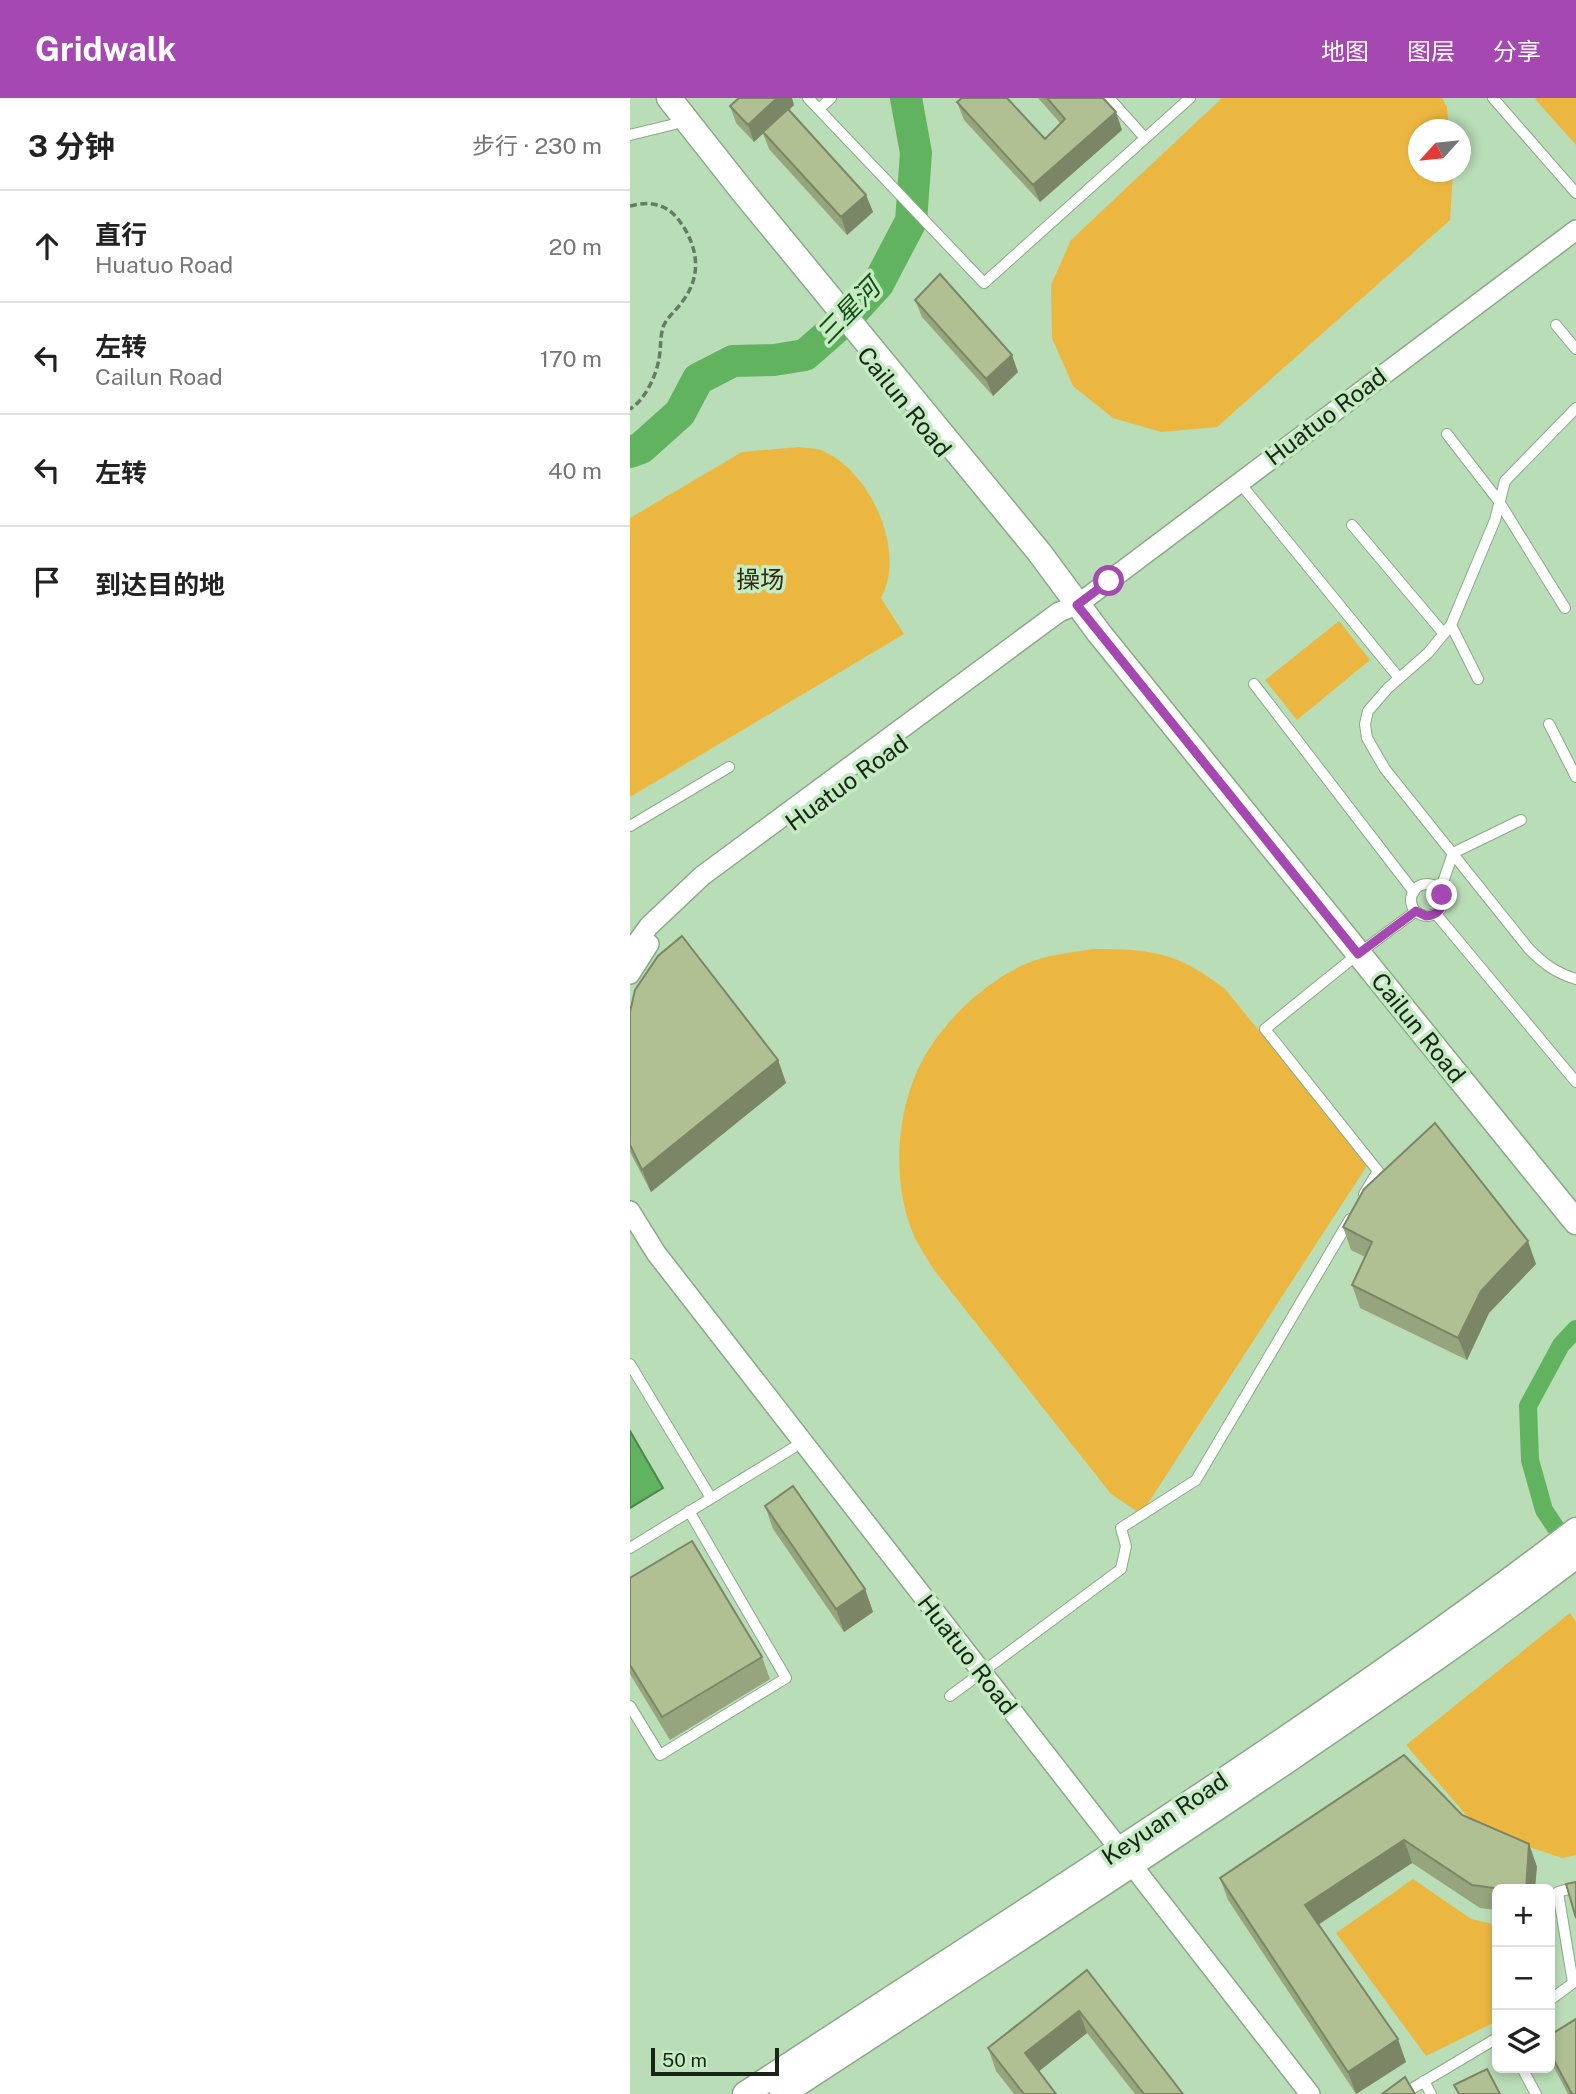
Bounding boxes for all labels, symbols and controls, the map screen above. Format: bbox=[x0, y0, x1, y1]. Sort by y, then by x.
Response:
text: Gridwalk bbox=[35, 30, 176, 68]
text: 地图 bbox=[1321, 37, 1369, 65]
text: 图层 bbox=[1407, 37, 1455, 65]
text: 分享 bbox=[1493, 37, 1541, 65]
north arrow bbox=[1408, 119, 1471, 182]
text: 3 分钟 bbox=[28, 128, 115, 164]
text: 步行 · 230 m bbox=[472, 132, 602, 159]
text: 直行 bbox=[95, 219, 147, 250]
icon: ahead bbox=[28, 227, 66, 265]
text: 20 m bbox=[549, 233, 602, 260]
text: Huatuo Road bbox=[95, 251, 233, 278]
water label: 三星河 bbox=[809, 268, 889, 349]
text: 左转 bbox=[95, 331, 147, 362]
icon: left bbox=[28, 339, 66, 377]
street label: Cailun Road bbox=[852, 341, 958, 462]
text: 170 m bbox=[540, 345, 602, 372]
street label: Huatuo Road bbox=[1259, 362, 1391, 471]
text: Cailun Road bbox=[95, 363, 223, 390]
icon: left bbox=[28, 451, 66, 489]
text: 左转 bbox=[95, 457, 147, 488]
text: 40 m bbox=[548, 457, 602, 484]
icon: arrive bbox=[28, 563, 66, 601]
park label: 操场 bbox=[736, 565, 784, 593]
route start bbox=[1093, 565, 1124, 596]
text: 到达目的地 bbox=[95, 569, 225, 600]
street label: Huatuo Road bbox=[780, 728, 913, 836]
route end bbox=[1426, 879, 1457, 910]
street label: Cailun Road bbox=[1366, 967, 1472, 1088]
street label: Huatuo Road bbox=[912, 1589, 1023, 1720]
street label: Keyuan Road bbox=[1096, 1766, 1233, 1871]
map controls bbox=[1492, 1884, 1555, 2073]
button: + bbox=[1492, 1884, 1555, 1947]
button: − bbox=[1492, 1947, 1555, 2010]
button: layers bbox=[1492, 2010, 1555, 2073]
scale bar bbox=[651, 2045, 779, 2077]
text: 50 m bbox=[662, 2049, 707, 2071]

